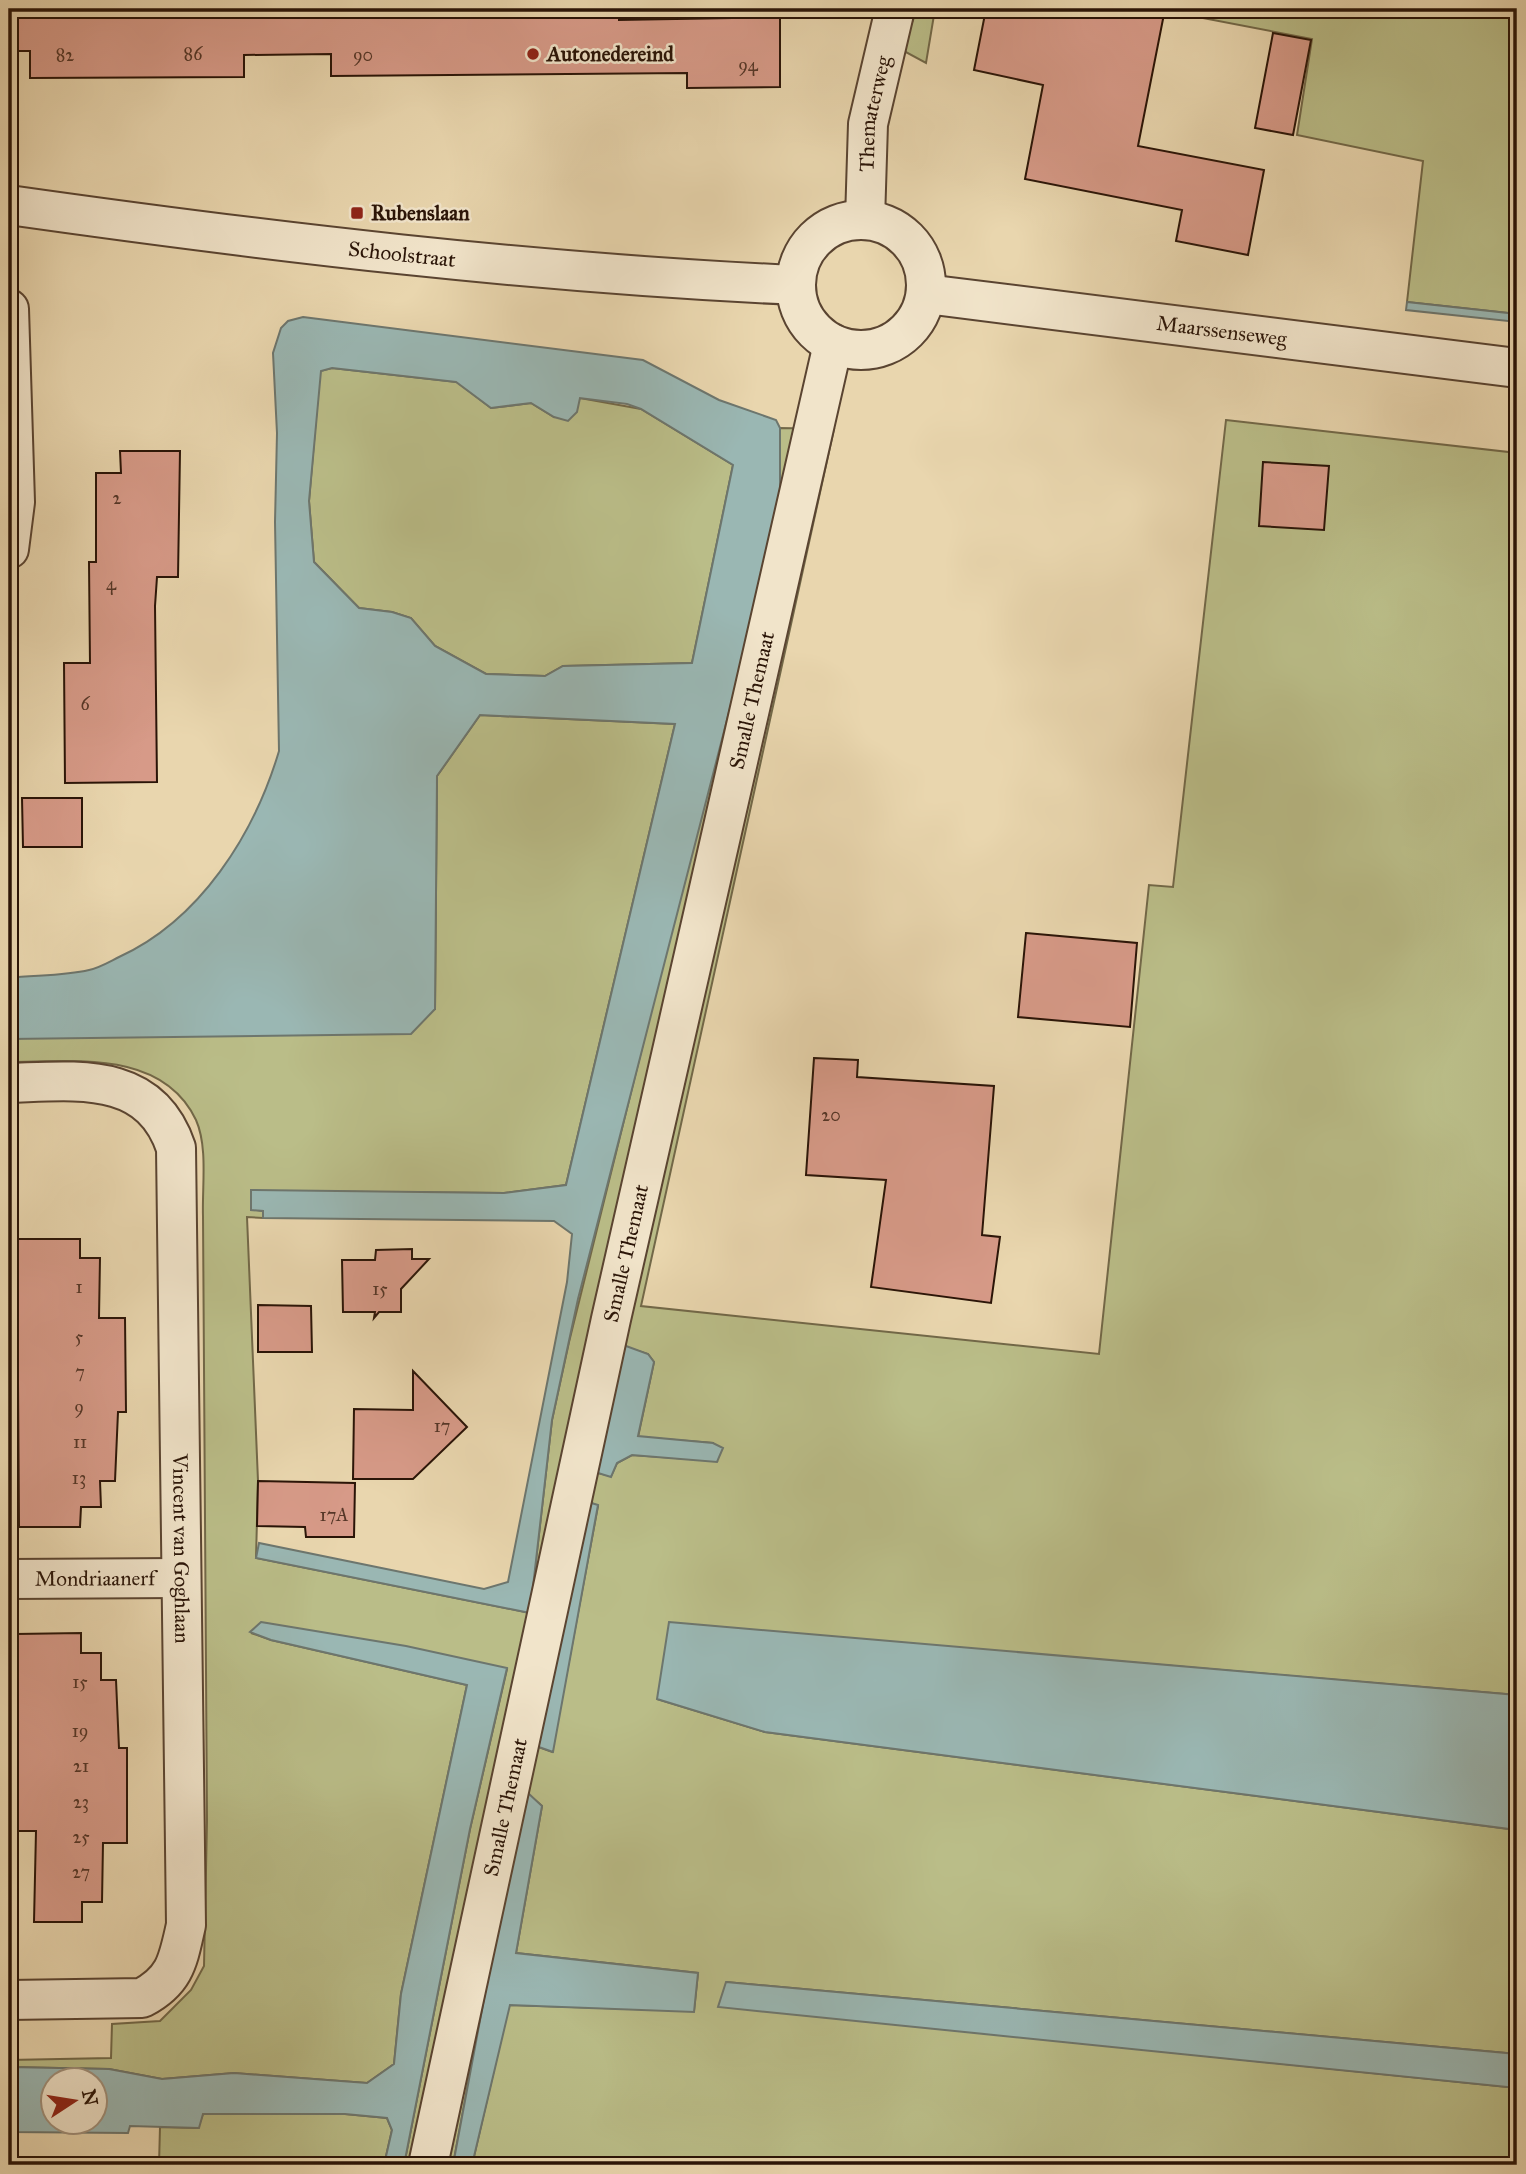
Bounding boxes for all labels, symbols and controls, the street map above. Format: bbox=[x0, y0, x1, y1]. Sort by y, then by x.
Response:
place label: Autonedereind bbox=[545, 41, 674, 67]
house number: 86 bbox=[184, 43, 203, 65]
house number: 82 bbox=[56, 44, 74, 66]
house number: 90 bbox=[353, 44, 373, 66]
marker: Autonedereind bbox=[525, 46, 541, 62]
street label: Thematerweg bbox=[854, 53, 897, 172]
house number: 94 bbox=[738, 54, 759, 76]
place label: Rubenslaan bbox=[371, 200, 470, 226]
marker: Rubenslaan bbox=[349, 205, 365, 221]
street label: Schoolstraat bbox=[347, 236, 457, 273]
street label: Maarssenseweg bbox=[1155, 310, 1289, 352]
house number: 2 bbox=[113, 487, 122, 509]
house number: 4 bbox=[106, 573, 117, 595]
street label: Smalle Themaat bbox=[724, 628, 780, 772]
house number: 6 bbox=[80, 693, 90, 715]
house number: 20 bbox=[821, 1104, 841, 1126]
street label: Smalle Themaat bbox=[598, 1181, 654, 1325]
house number: 1 bbox=[75, 1276, 83, 1298]
house number: 15 bbox=[372, 1278, 388, 1300]
house number: 5 bbox=[75, 1326, 84, 1348]
house number: 7 bbox=[75, 1361, 85, 1383]
house number: 9 bbox=[74, 1396, 84, 1418]
house number: 17 bbox=[434, 1415, 450, 1437]
house number: 11 bbox=[73, 1431, 87, 1453]
street label: Vincent van Goghlaan bbox=[167, 1452, 195, 1644]
house number: 13 bbox=[72, 1467, 86, 1489]
house number: 17A bbox=[320, 1504, 348, 1526]
street label: Mondriaanerf bbox=[35, 1565, 158, 1592]
house number: 15 bbox=[72, 1671, 88, 1693]
house number: 19 bbox=[72, 1720, 88, 1742]
street label: Smalle Themaat bbox=[478, 1735, 533, 1879]
house number: 21 bbox=[73, 1755, 89, 1777]
house number: 23 bbox=[73, 1791, 89, 1813]
house number: 25 bbox=[72, 1826, 90, 1848]
house number: 27 bbox=[72, 1861, 90, 1883]
north arrow bbox=[38, 2066, 108, 2136]
text: N bbox=[77, 2087, 103, 2108]

